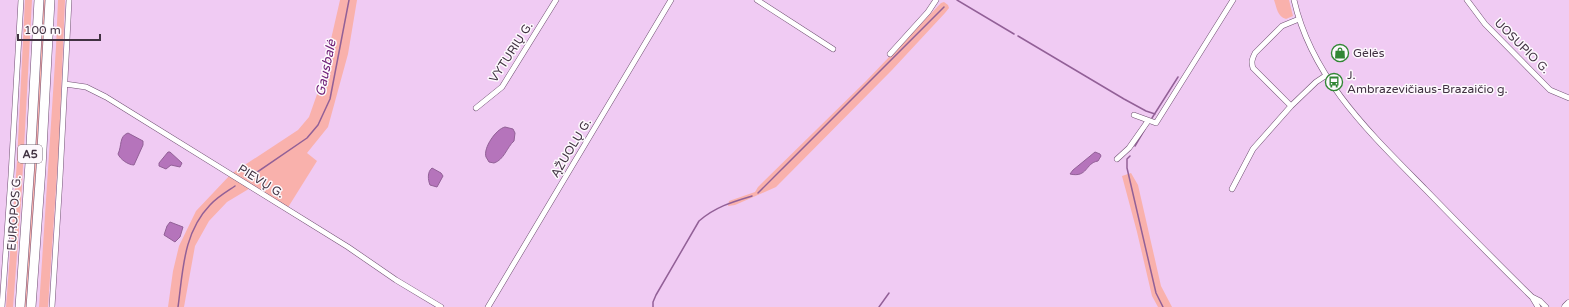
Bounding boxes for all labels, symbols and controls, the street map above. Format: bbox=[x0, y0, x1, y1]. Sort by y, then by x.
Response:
scale bar bbox=[18, 16, 100, 42]
street label: UOSUPIO G. bbox=[1492, 16, 1552, 76]
street label: VYTURIŲ G. bbox=[486, 19, 536, 85]
text: 100 m bbox=[24, 23, 61, 37]
water label: Gausbalė bbox=[312, 38, 340, 98]
shop icon: Gėlės bbox=[1330, 43, 1350, 63]
place label: Gėlės bbox=[1353, 46, 1385, 60]
place label: J. Ambrazevičiaus-Brazaičio g. bbox=[1347, 68, 1508, 96]
bus stop icon: J. Ambrazevičiaus-Brazaičio g. bbox=[1324, 72, 1344, 92]
street label: ĄŽUOLŲ G. bbox=[548, 116, 594, 180]
road number: A5 bbox=[18, 145, 42, 163]
street label: PIEVŲ G. bbox=[235, 161, 287, 201]
street label: EUROPOS G. bbox=[4, 175, 24, 251]

